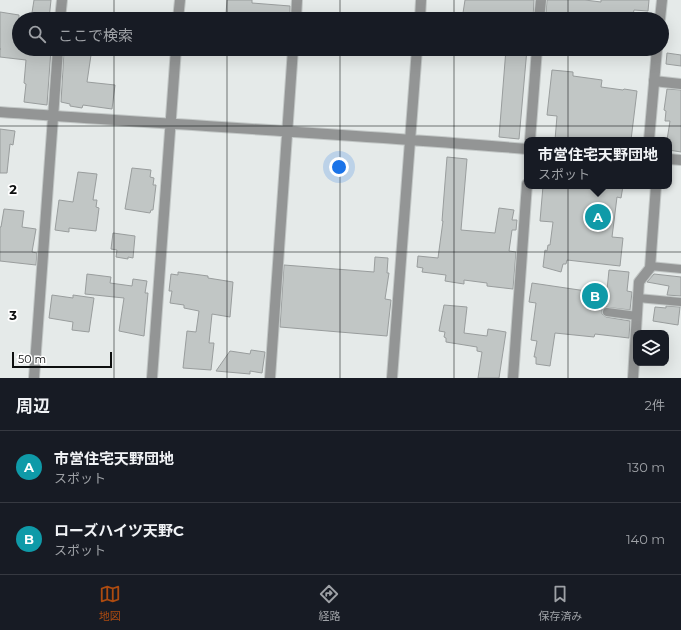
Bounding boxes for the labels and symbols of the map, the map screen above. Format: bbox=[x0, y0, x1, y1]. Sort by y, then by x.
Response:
your location bbox=[329, 157, 349, 177]
text: 2 bbox=[9, 181, 17, 197]
pin: A bbox=[585, 202, 611, 232]
pin: B bbox=[582, 281, 608, 311]
text: 3 bbox=[8, 307, 17, 323]
scale bar bbox=[12, 350, 112, 369]

